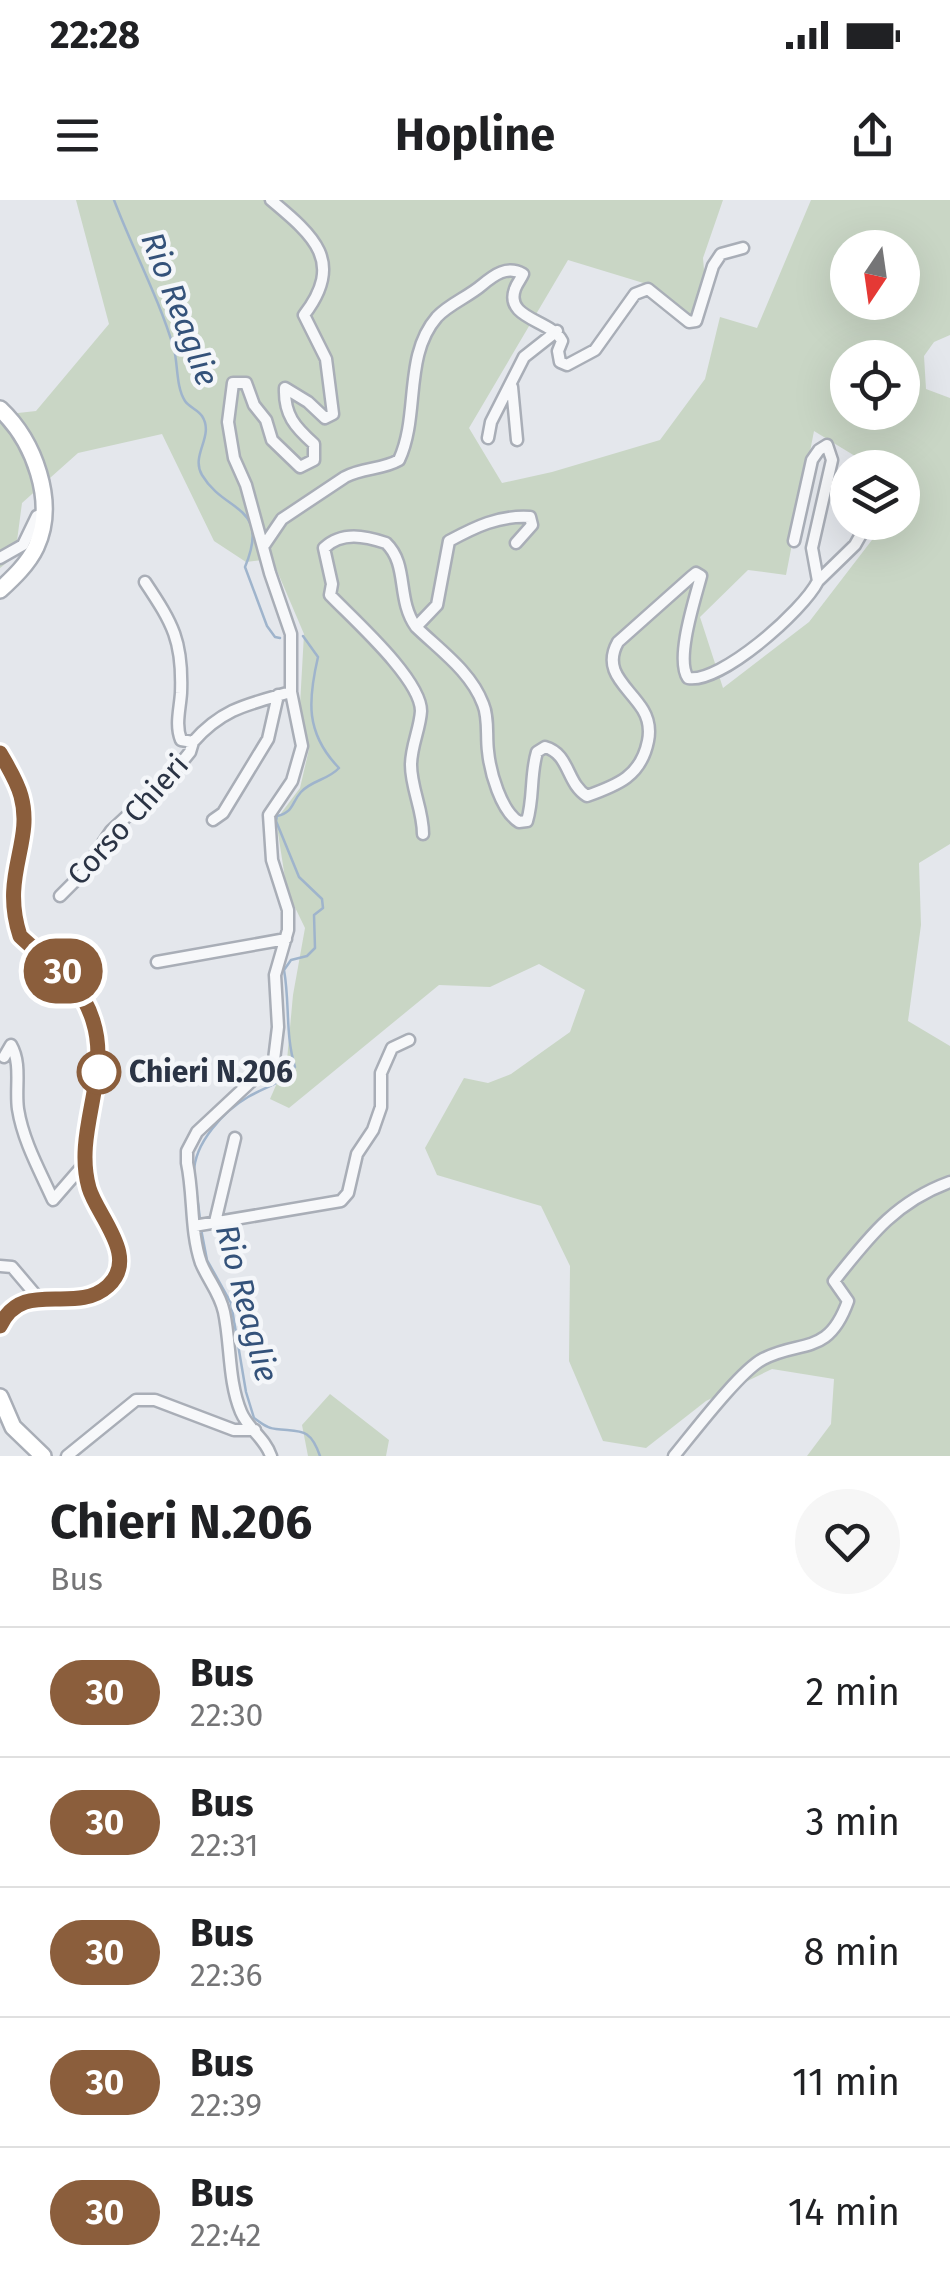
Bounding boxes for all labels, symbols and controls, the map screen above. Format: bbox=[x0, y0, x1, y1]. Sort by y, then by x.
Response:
text: 22:28 bbox=[50, 12, 140, 58]
icon: menu bbox=[50, 108, 105, 163]
text: Hopline bbox=[395, 108, 555, 162]
icon: share bbox=[845, 108, 900, 163]
water label: Rio Reaglie bbox=[133, 227, 227, 391]
north arrow bbox=[830, 230, 920, 320]
map controls bbox=[830, 230, 920, 540]
button: locate bbox=[830, 340, 920, 430]
button: layers bbox=[830, 450, 920, 540]
street label: Corso Chieri bbox=[60, 747, 196, 893]
line badge: 30 bbox=[18, 938, 108, 1004]
text: 30 bbox=[44, 950, 82, 992]
marker: Chieri N.206 bbox=[78, 1051, 120, 1093]
place label: Chieri N.206 bbox=[129, 1054, 293, 1090]
water label: Rio Reaglie bbox=[208, 1220, 286, 1386]
button: heart bbox=[795, 1489, 900, 1594]
text: Chieri N.206 bbox=[50, 1493, 312, 1551]
text: Bus bbox=[50, 1560, 103, 1598]
text: Bus bbox=[190, 1650, 254, 1696]
text: 2 min bbox=[806, 1669, 900, 1715]
text: 30 bbox=[86, 1671, 124, 1713]
text: 22:30 bbox=[190, 1696, 263, 1734]
text: Bus bbox=[190, 1780, 254, 1826]
text: 3 min bbox=[805, 1799, 900, 1845]
text: 30 bbox=[86, 1801, 124, 1843]
text: 22:31 bbox=[190, 1826, 259, 1864]
text: Bus bbox=[190, 1910, 254, 1956]
text: 8 min bbox=[803, 1929, 900, 1975]
text: 30 bbox=[86, 1931, 124, 1973]
text: 22:36 bbox=[190, 1956, 263, 1994]
text: Bus bbox=[190, 2040, 254, 2086]
text: 11 min bbox=[792, 2059, 900, 2105]
text: 30 bbox=[86, 2061, 124, 2103]
text: 22:39 bbox=[190, 2086, 262, 2124]
text: Bus bbox=[190, 2170, 254, 2216]
text: 14 min bbox=[788, 2189, 900, 2235]
text: 30 bbox=[86, 2191, 124, 2233]
text: 22:42 bbox=[190, 2216, 261, 2254]

